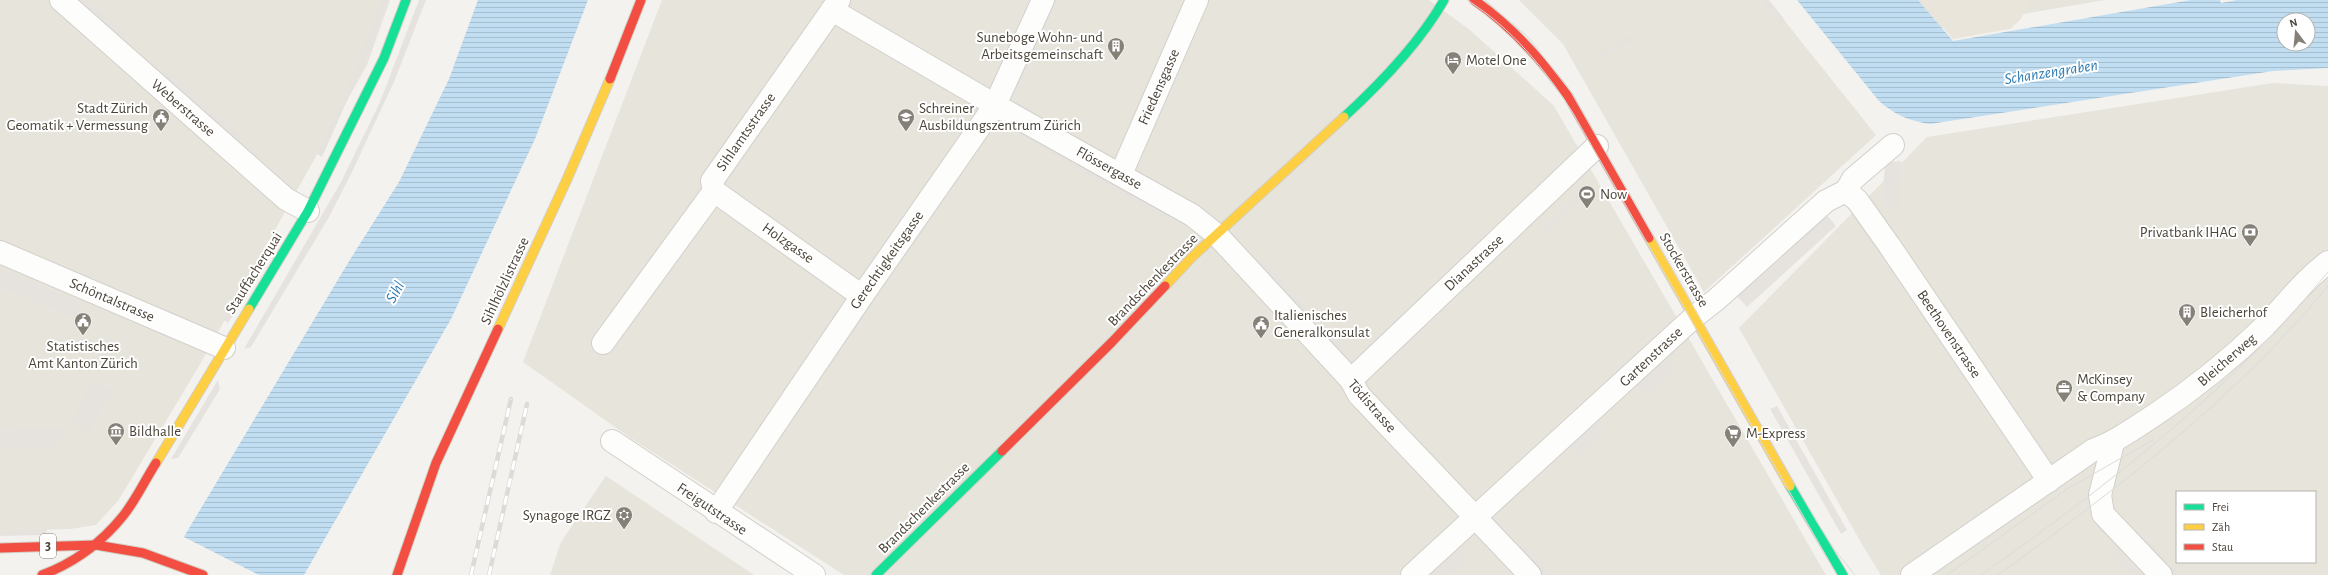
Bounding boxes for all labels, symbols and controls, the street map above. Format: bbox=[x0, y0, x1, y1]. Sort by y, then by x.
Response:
north arrow bbox=[2276, 12, 2316, 52]
text: N bbox=[2288, 17, 2299, 29]
place label: Suneboge Wohn- und Arbeitsgemeinschaft bbox=[976, 30, 1103, 62]
building icon: Suneboge Wohn- und Arbeitsgemeinschaft bbox=[1106, 36, 1126, 61]
street label: Friedensgasse bbox=[1136, 47, 1182, 127]
hotel icon: Motel One bbox=[1443, 50, 1463, 75]
place label: Motel One bbox=[1466, 53, 1527, 68]
water label: Schanzengraben bbox=[2003, 57, 2099, 87]
street label: Weberstrasse bbox=[148, 76, 218, 140]
street label: Sihlamtsstrasse bbox=[714, 90, 778, 174]
place label: Stadt Zürich Geomatik + Vermessung bbox=[7, 101, 149, 133]
place label: Schreiner Ausbildungszentrum Zürich bbox=[919, 101, 1081, 133]
public building icon: Stadt Zürich Geomatik + Vermessung bbox=[151, 107, 171, 132]
school or university icon: Schreiner Ausbildungszentrum Zürich bbox=[896, 107, 916, 132]
street label: Flössergasse bbox=[1074, 144, 1144, 192]
sports icon: Now bbox=[1577, 184, 1597, 209]
place label: Now bbox=[1600, 187, 1627, 202]
street label: Gerechtigkeitsgasse bbox=[848, 208, 927, 312]
street label: Holzgasse bbox=[759, 220, 817, 266]
bank icon: Privatbank IHAG bbox=[2240, 222, 2260, 247]
place label: Privatbank IHAG bbox=[2140, 225, 2237, 240]
street label: Stauffacherquai bbox=[223, 229, 285, 317]
street label: Stockerstrasse bbox=[1657, 230, 1711, 310]
street label: Brandschenkestrasse bbox=[1105, 231, 1201, 329]
street label: Dianastrasse bbox=[1442, 232, 1507, 294]
street label: Sihlhölzlistrasse bbox=[478, 235, 532, 327]
street label: Schöntalstrasse bbox=[67, 275, 157, 325]
water label: Sihl bbox=[383, 278, 407, 306]
street label: Beethovenstrasse bbox=[1914, 287, 1984, 381]
building icon: Bleicherhof bbox=[2177, 302, 2197, 327]
place label: Bleicherhof bbox=[2200, 305, 2269, 320]
place label: Italienisches Generalkonsulat bbox=[1274, 308, 1370, 340]
public building icon: Statistisches Amt Kanton Zürich bbox=[73, 311, 93, 336]
public building icon: Italienisches Generalkonsulat bbox=[1251, 314, 1271, 339]
street label: Gartenstrasse bbox=[1617, 324, 1685, 390]
street label: Bleicherweg bbox=[2195, 330, 2260, 389]
place label: Statistisches Amt Kanton Zürich bbox=[28, 339, 138, 371]
place label: McKinsey & Company bbox=[2077, 372, 2145, 404]
street label: Tödistrasse bbox=[1345, 377, 1399, 436]
office icon: McKinsey & Company bbox=[2054, 378, 2074, 403]
museum icon: Bildhalle bbox=[106, 421, 126, 446]
supermarket icon: M-Express bbox=[1723, 423, 1743, 448]
place label: Bildhalle bbox=[129, 424, 181, 439]
place label: M-Express bbox=[1746, 426, 1806, 441]
street label: Brandschenkestrasse bbox=[876, 459, 973, 556]
street label: Freigutstrasse bbox=[674, 480, 750, 538]
legend bbox=[2176, 491, 2316, 563]
text: Frei bbox=[2212, 501, 2229, 513]
synagogue icon: Synagoge IRGZ bbox=[614, 505, 634, 530]
place label: Synagoge IRGZ bbox=[523, 508, 611, 523]
text: Zäh bbox=[2212, 521, 2230, 533]
road number: 3 bbox=[40, 534, 56, 558]
text: Stau bbox=[2212, 541, 2233, 553]

